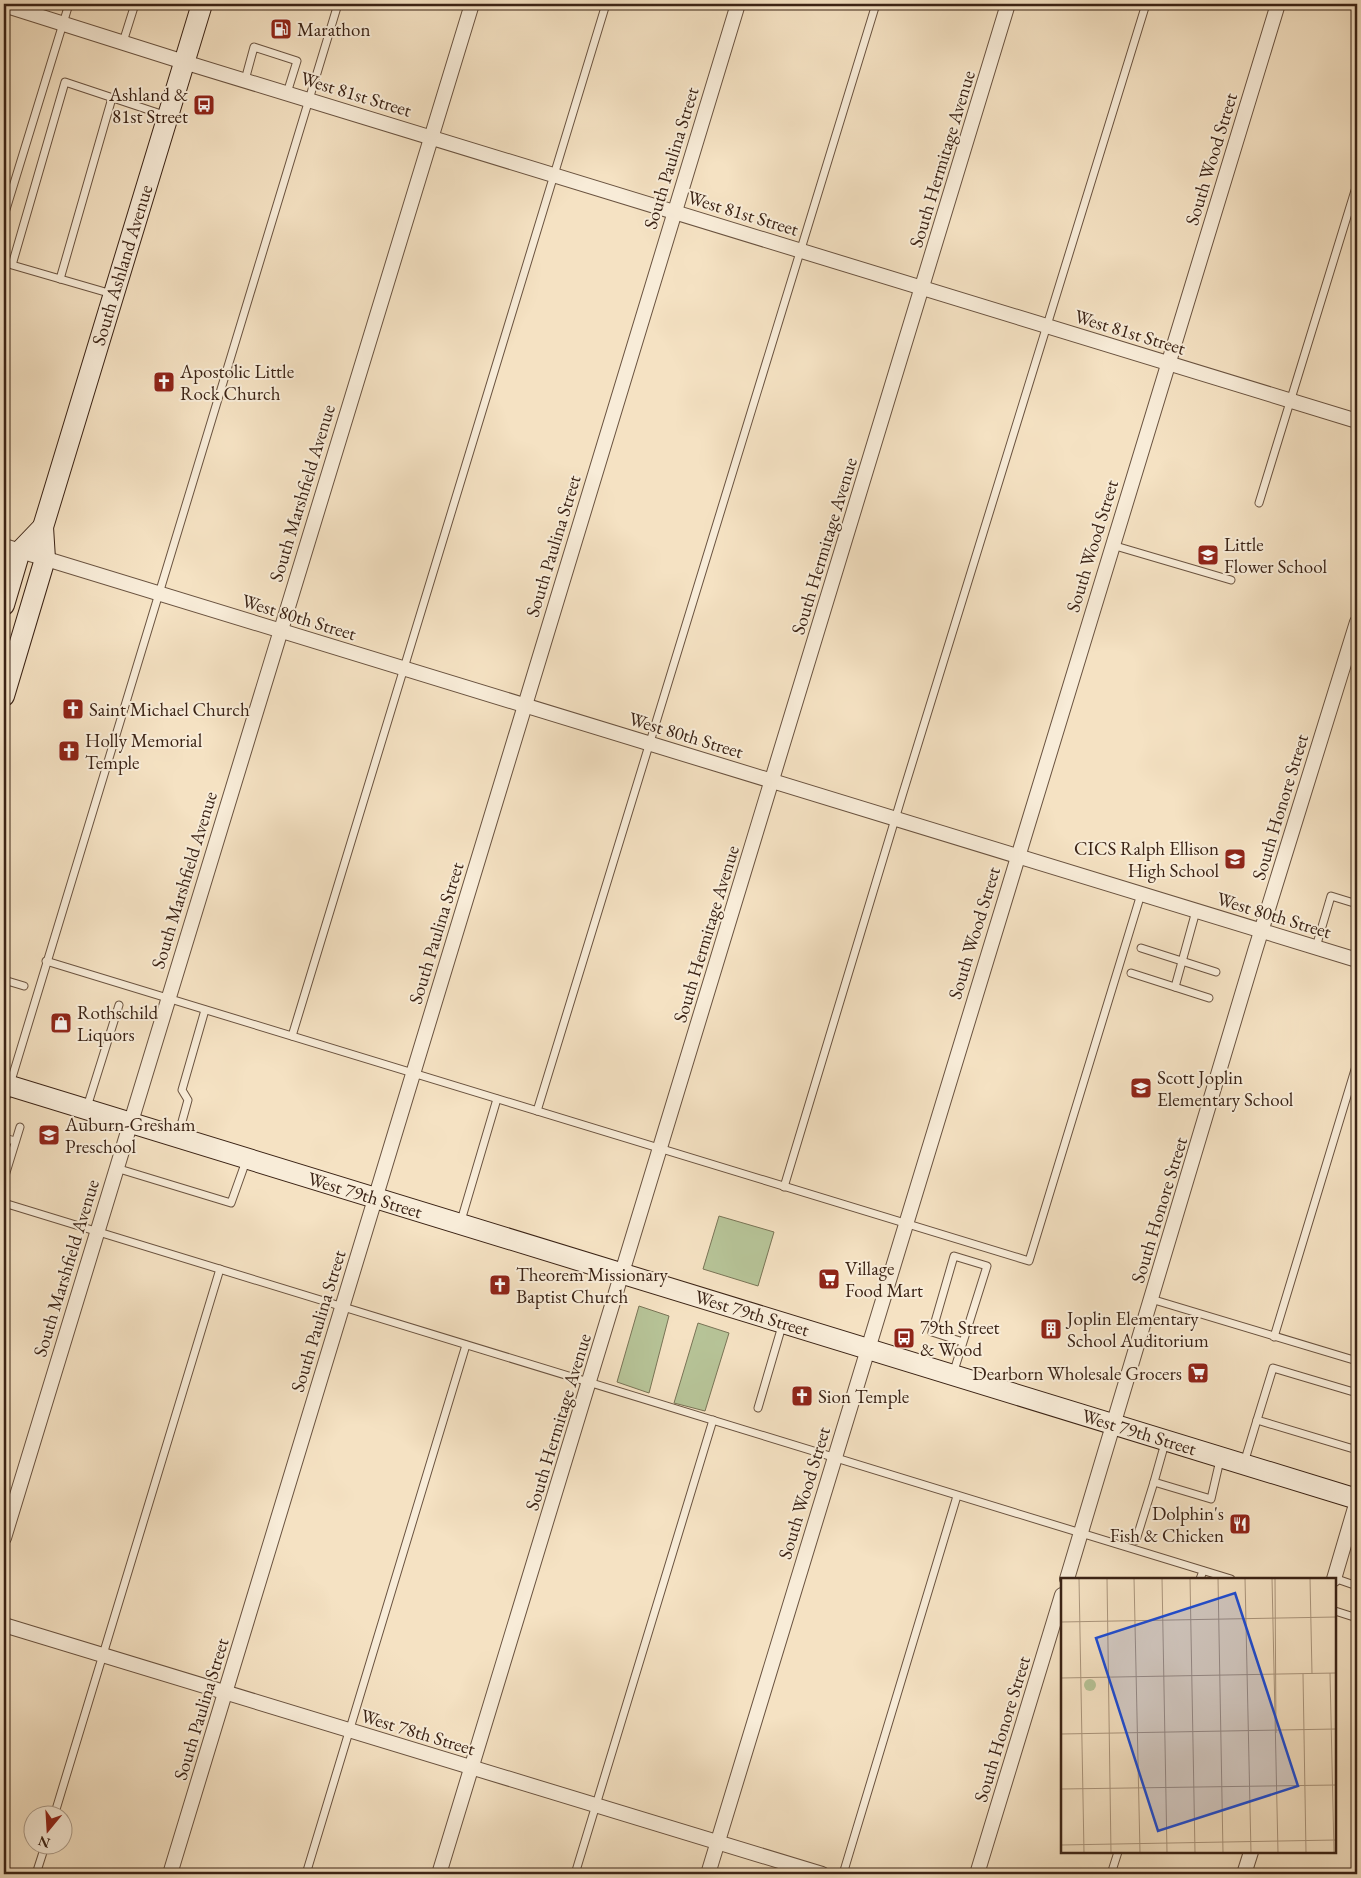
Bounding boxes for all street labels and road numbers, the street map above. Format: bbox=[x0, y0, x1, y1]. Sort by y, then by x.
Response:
street label: West 81st Street bbox=[297, 65, 415, 123]
street label: South Hermitage Avenue bbox=[903, 67, 981, 251]
street label: South Paulina Street bbox=[638, 84, 704, 232]
street label: South Wood Street bbox=[1179, 90, 1243, 228]
street label: South Ashland Avenue bbox=[86, 181, 158, 349]
street label: West 81st Street bbox=[684, 184, 802, 242]
street label: West 81st Street bbox=[1071, 303, 1189, 361]
street label: South Marshfield Avenue bbox=[263, 401, 341, 585]
street label: South Hermitage Avenue bbox=[785, 454, 863, 638]
street label: South Paulina Street bbox=[520, 472, 586, 620]
street label: South Wood Street bbox=[1060, 477, 1124, 615]
street label: West 80th Street bbox=[239, 588, 359, 646]
street label: West 80th Street bbox=[626, 706, 746, 764]
street label: South Honore Street bbox=[1246, 731, 1314, 883]
street label: South Marshfield Avenue bbox=[145, 788, 223, 972]
street label: South Hermitage Avenue bbox=[667, 842, 745, 1026]
street label: South Paulina Street bbox=[403, 859, 469, 1007]
street label: South Wood Street bbox=[942, 864, 1006, 1002]
street label: West 80th Street bbox=[1214, 886, 1334, 944]
street label: South Honore Street bbox=[1125, 1134, 1193, 1286]
street label: West 79th Street bbox=[305, 1166, 425, 1224]
street label: South Marshfield Avenue bbox=[27, 1176, 105, 1360]
street label: South Paulina Street bbox=[285, 1247, 351, 1395]
street label: West 79th Street bbox=[692, 1284, 812, 1342]
street label: South Hermitage Avenue bbox=[519, 1330, 597, 1514]
street label: West 79th Street bbox=[1079, 1403, 1199, 1461]
street label: South Wood Street bbox=[772, 1424, 836, 1562]
street label: South Paulina Street bbox=[168, 1635, 234, 1783]
street label: South Honore Street bbox=[968, 1653, 1036, 1805]
street label: West 78th Street bbox=[358, 1703, 478, 1761]

